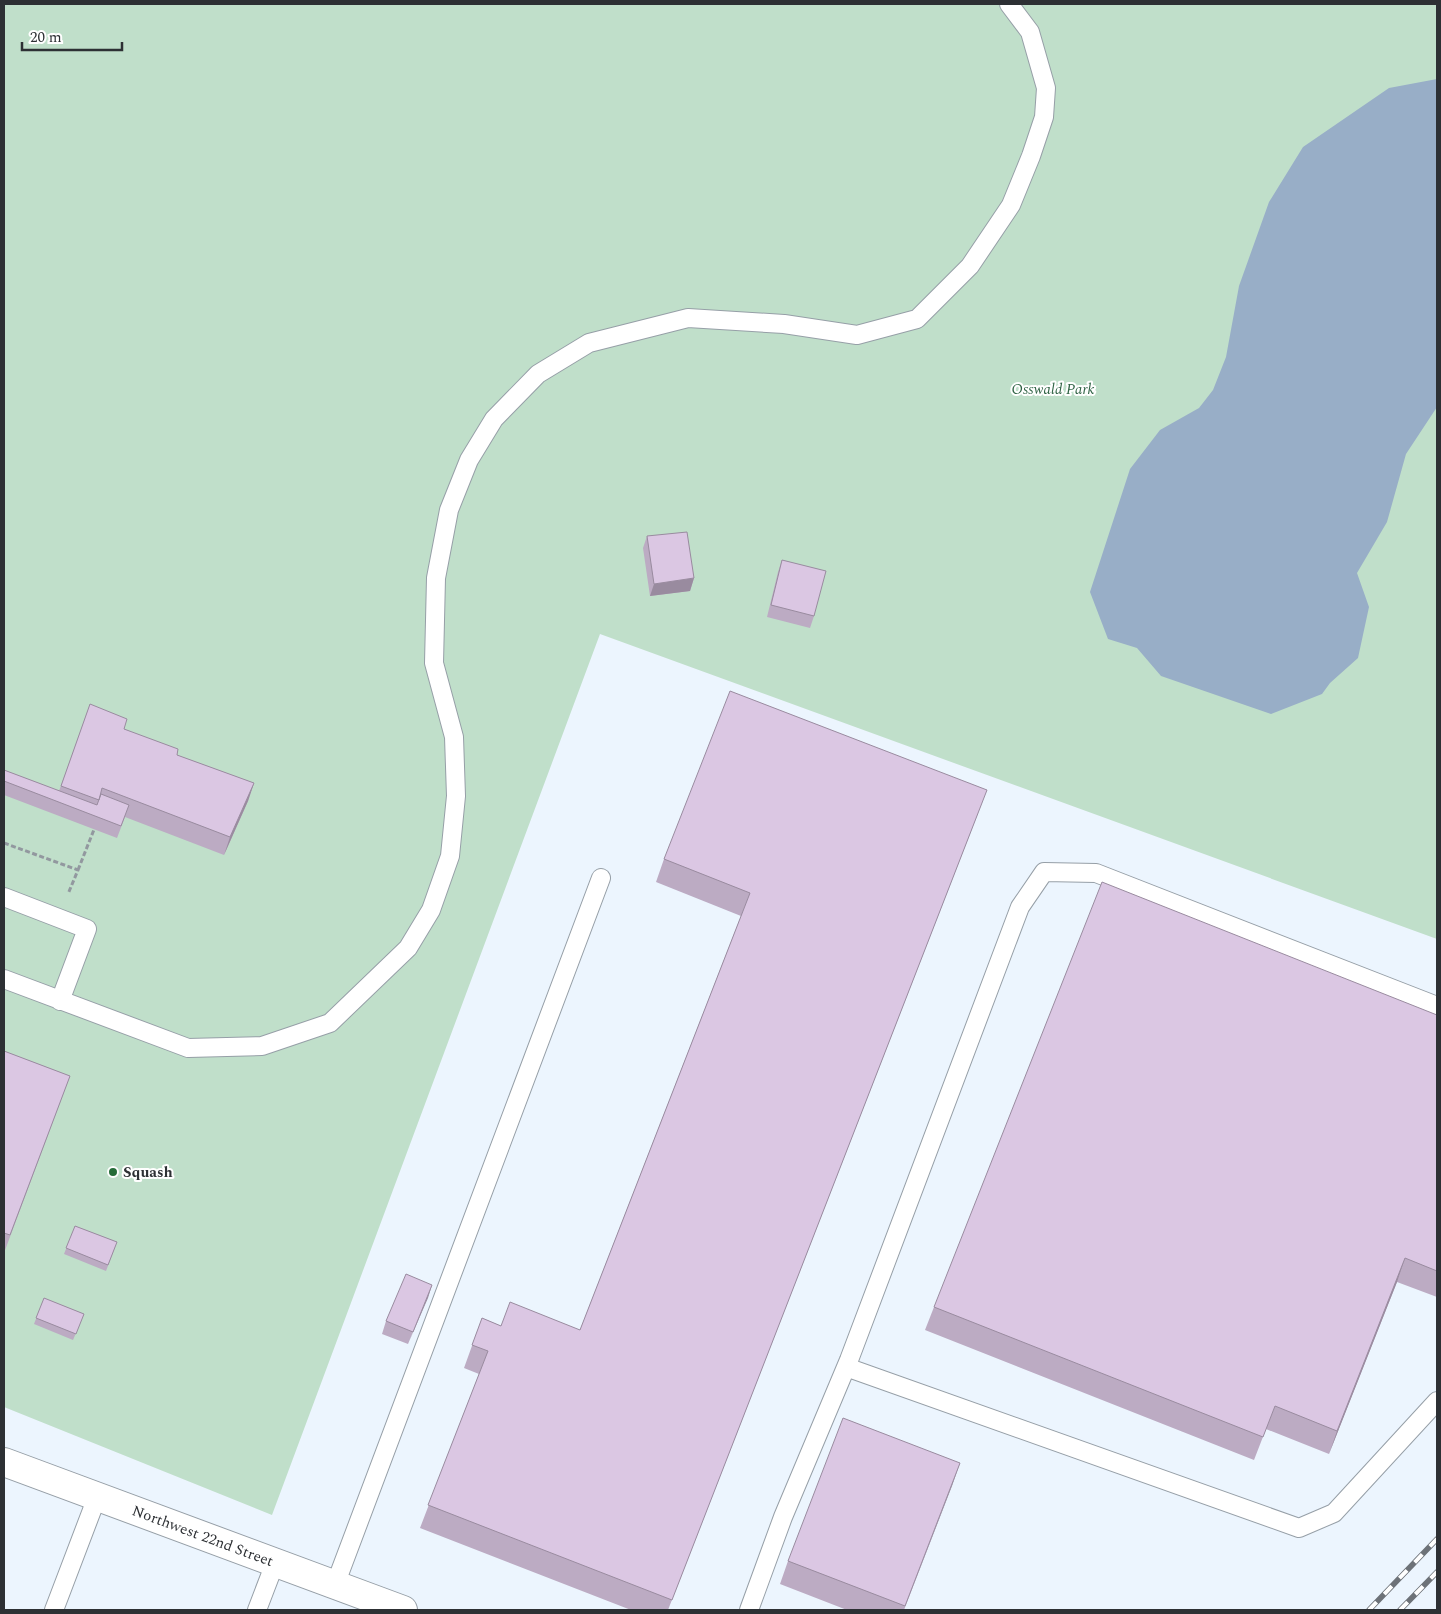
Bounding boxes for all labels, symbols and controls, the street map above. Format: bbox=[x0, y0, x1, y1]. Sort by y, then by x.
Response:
scale bar bbox=[22, 20, 122, 52]
text: 20 m bbox=[30, 26, 62, 49]
park label: Osswald Park bbox=[1011, 378, 1095, 401]
place label: Squash bbox=[123, 1161, 173, 1184]
marker: Squash bbox=[107, 1166, 119, 1178]
street label: Northwest 22nd Street bbox=[129, 1499, 277, 1573]

